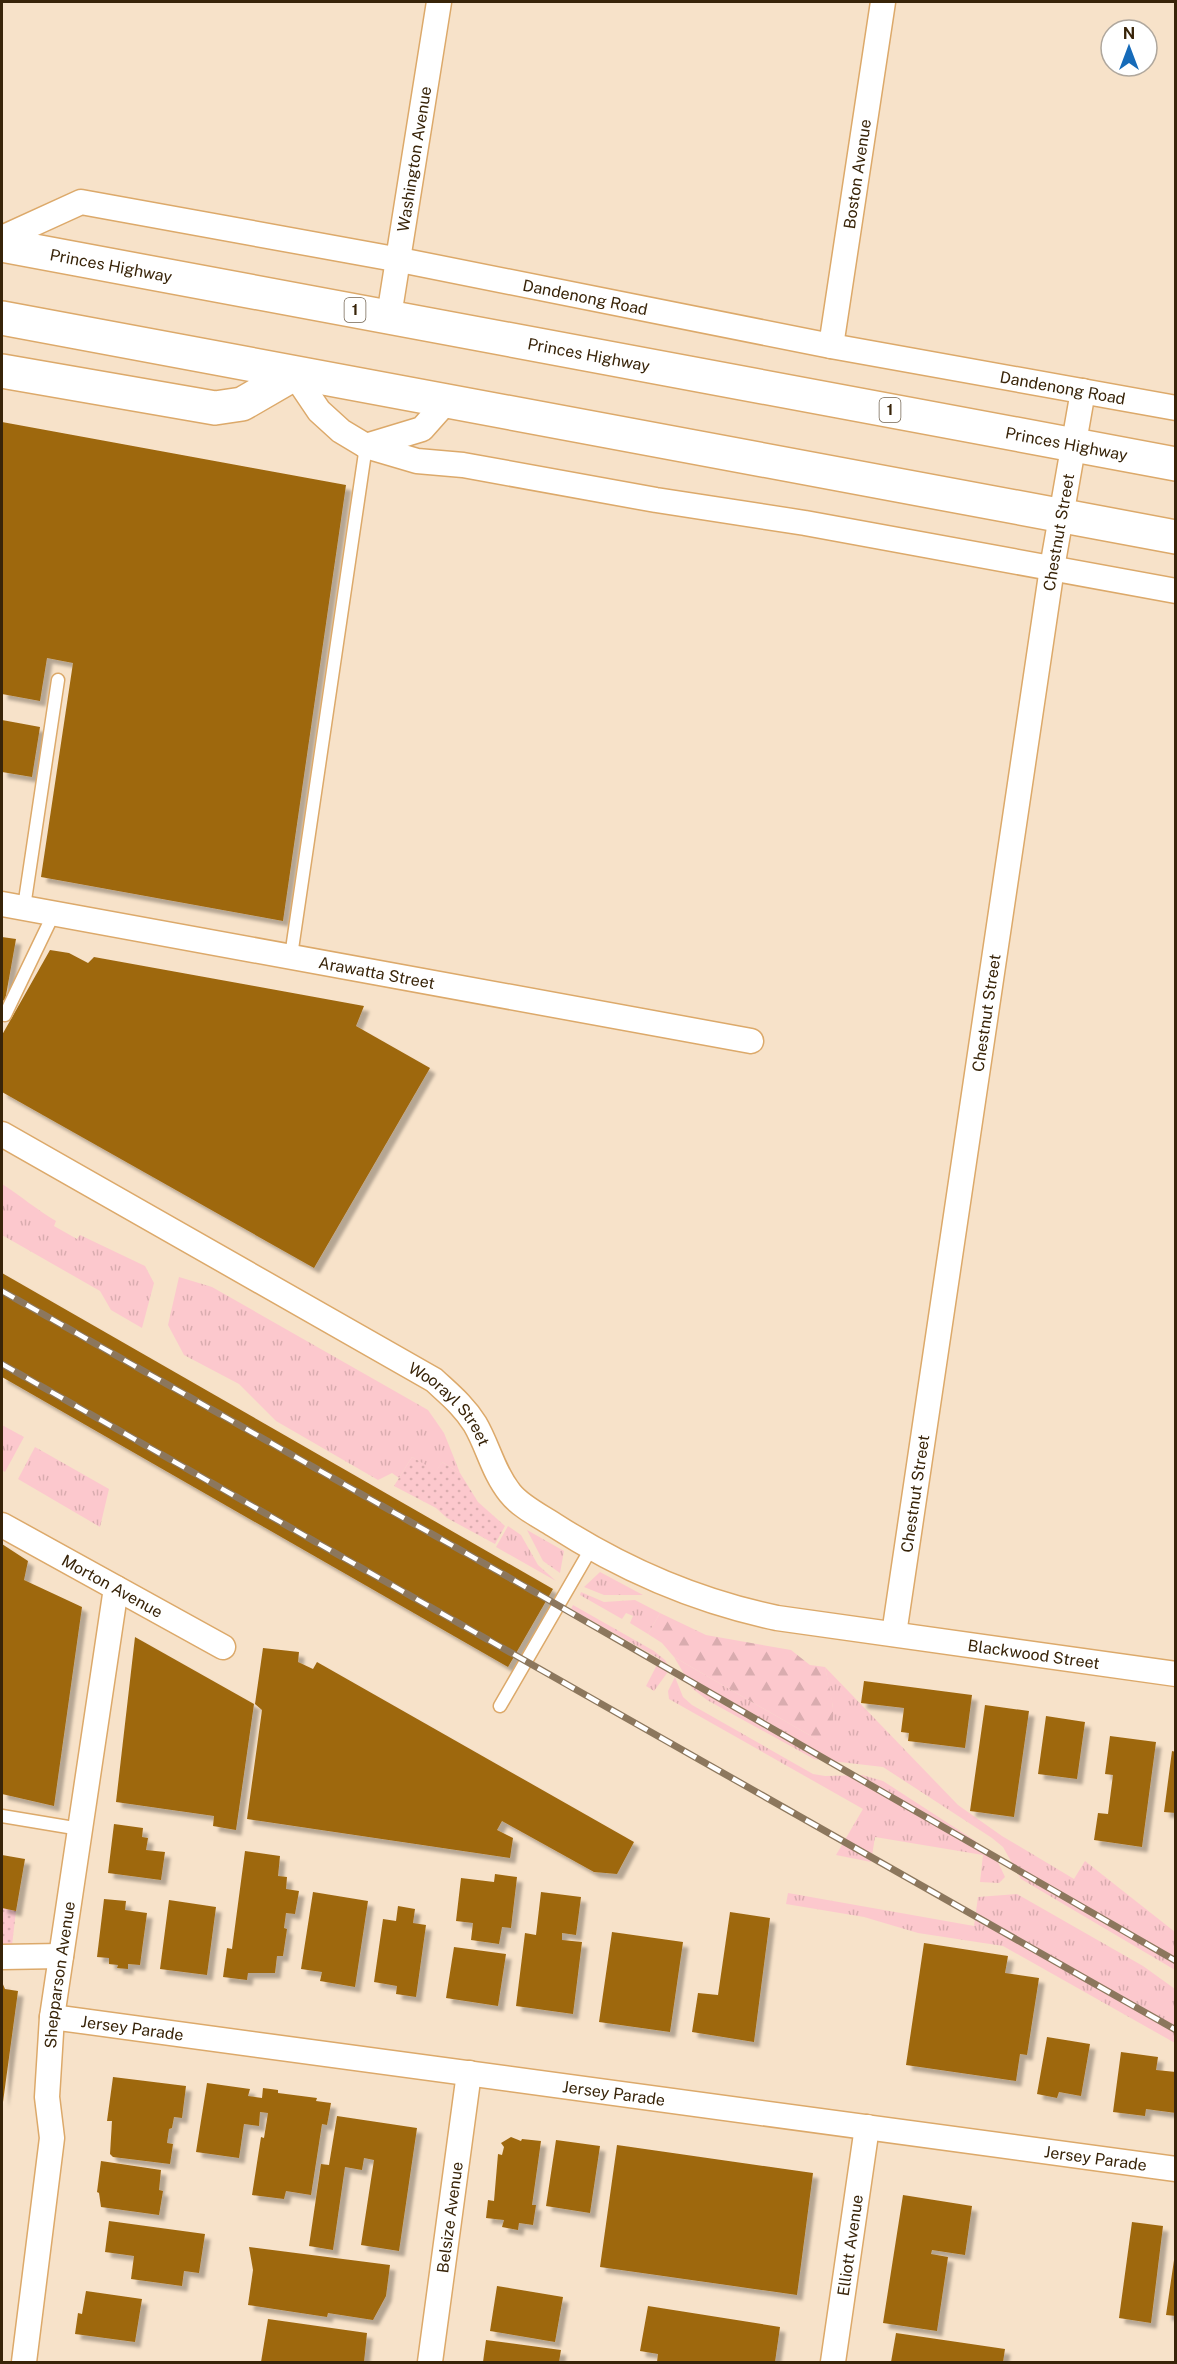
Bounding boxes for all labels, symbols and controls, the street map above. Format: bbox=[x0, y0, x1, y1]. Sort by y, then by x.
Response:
north arrow bbox=[1099, 18, 1159, 78]
text: N bbox=[1123, 24, 1135, 43]
street label: Washington Avenue bbox=[394, 85, 435, 233]
street label: Boston Avenue bbox=[840, 118, 875, 230]
street label: Princes Highway bbox=[48, 245, 174, 287]
street label: Dandenong Road bbox=[521, 276, 649, 319]
road number: 1 bbox=[344, 298, 366, 322]
street label: Princes Highway bbox=[526, 334, 652, 376]
street label: Dandenong Road bbox=[998, 368, 1127, 409]
road number: 1 bbox=[880, 398, 900, 422]
street label: Princes Highway bbox=[1004, 423, 1130, 465]
street label: Chestnut Street bbox=[1040, 472, 1078, 592]
street label: Arawatta Street bbox=[317, 953, 436, 993]
street label: Chestnut Street bbox=[968, 953, 1005, 1073]
street label: Woorayl Street bbox=[405, 1358, 493, 1449]
street label: Chestnut Street bbox=[897, 1433, 933, 1554]
street label: Morton Avenue bbox=[58, 1551, 166, 1622]
street label: Blackwood Street bbox=[967, 1636, 1101, 1673]
street label: Shepparson Avenue bbox=[41, 1900, 79, 2049]
street label: Jersey Parade bbox=[80, 2012, 185, 2045]
street label: Jersey Parade bbox=[561, 2077, 666, 2110]
street label: Jersey Parade bbox=[1043, 2142, 1148, 2175]
street label: Belsize Avenue bbox=[433, 2161, 467, 2274]
street label: Elliott Avenue bbox=[834, 2193, 867, 2297]

